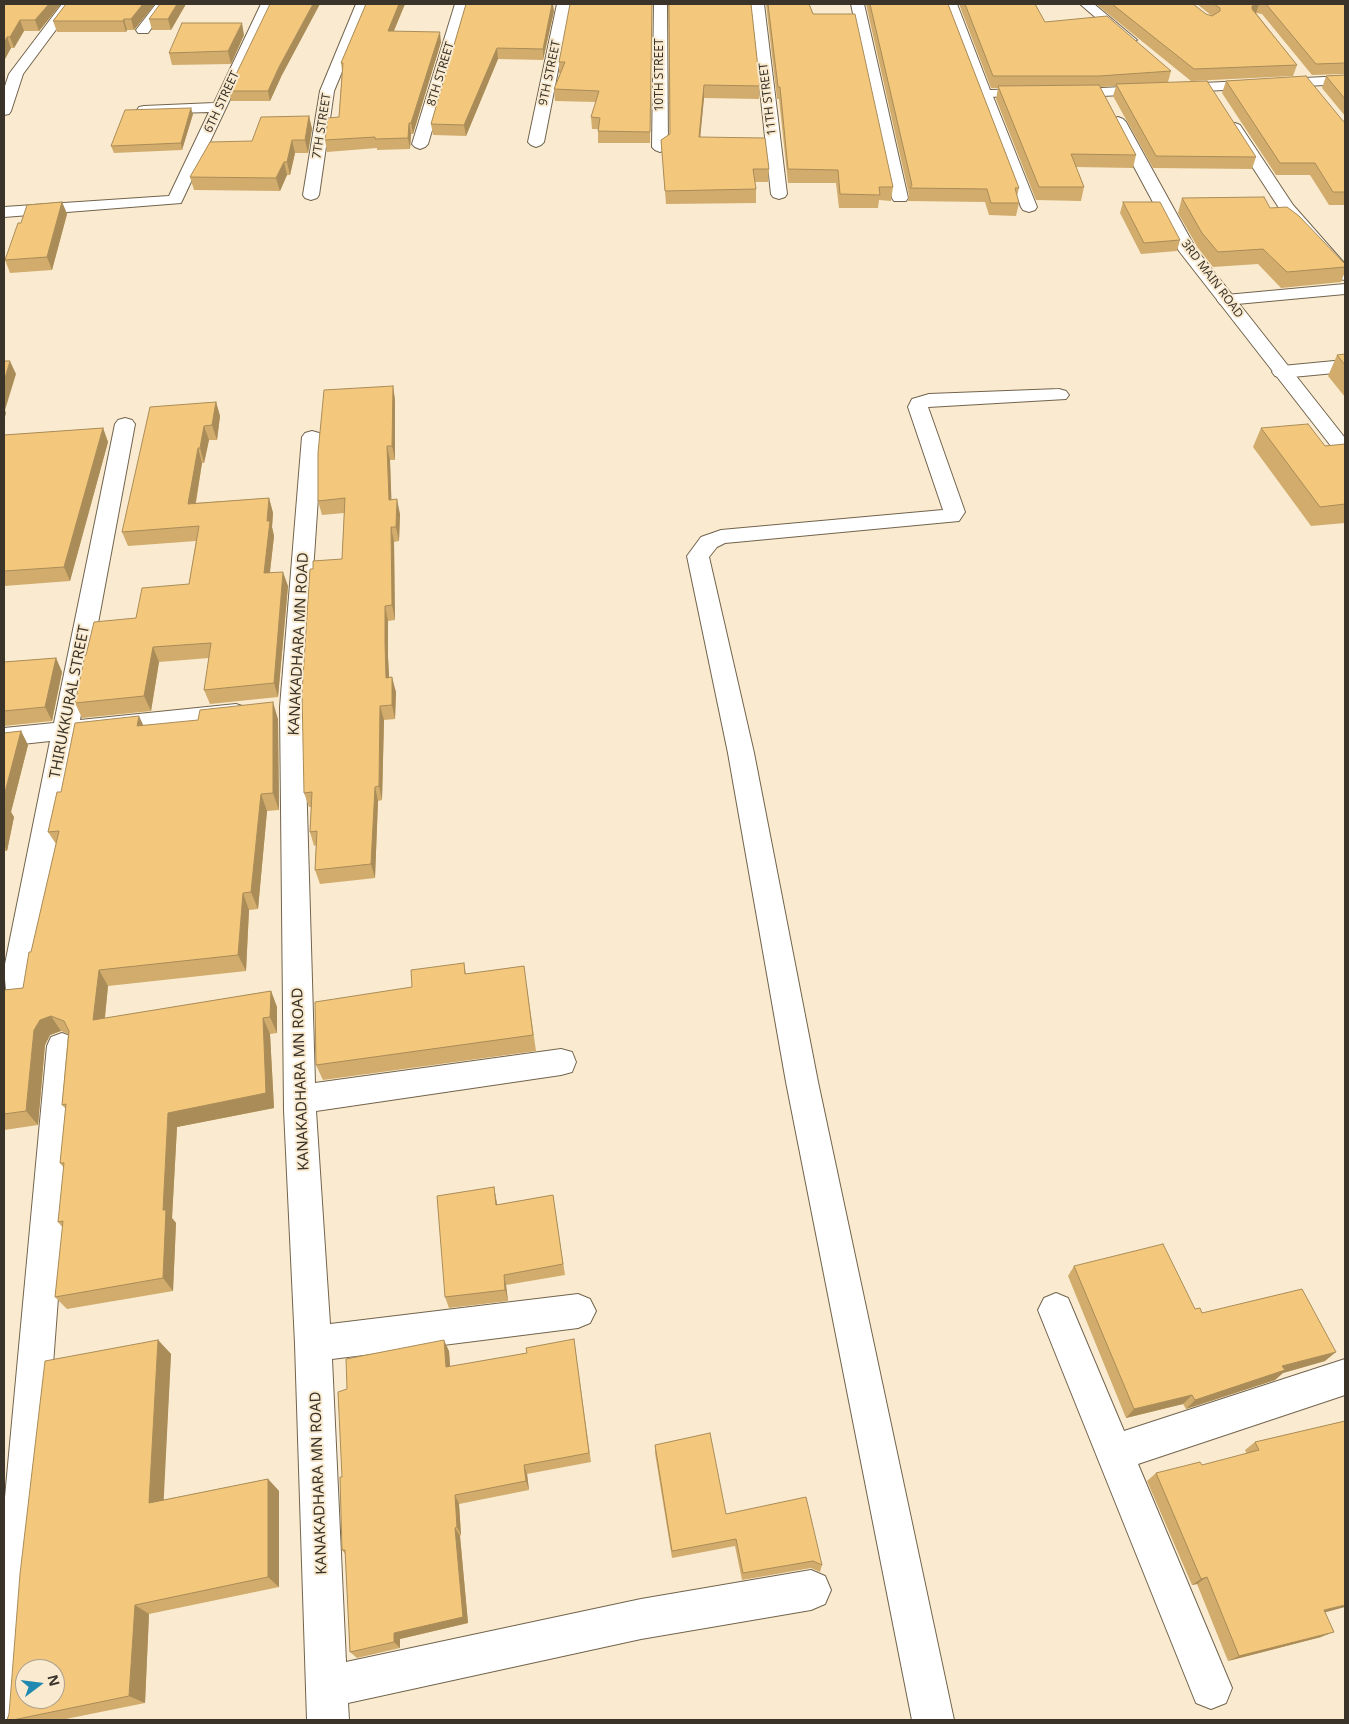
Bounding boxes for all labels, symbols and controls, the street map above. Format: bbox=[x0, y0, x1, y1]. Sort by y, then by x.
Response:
street label: 10TH STREET bbox=[653, 38, 667, 112]
street label: 9TH STREET bbox=[536, 39, 564, 107]
street label: 8TH STREET bbox=[424, 40, 458, 108]
street label: 11TH STREET bbox=[756, 62, 780, 136]
street label: 6TH STREET bbox=[201, 69, 243, 135]
street label: 7TH STREET bbox=[310, 92, 334, 160]
street label: 3RD MAIN ROAD bbox=[1178, 237, 1246, 321]
street label: KANAKADHARA MN ROAD bbox=[285, 552, 313, 736]
street label: THIRUKKURAL STREET bbox=[46, 624, 94, 780]
street label: KANAKADHARA MN ROAD bbox=[289, 987, 313, 1171]
street label: KANAKADHARA MN ROAD bbox=[307, 1391, 331, 1575]
north arrow bbox=[15, 1659, 65, 1709]
text: N bbox=[43, 1672, 65, 1688]

